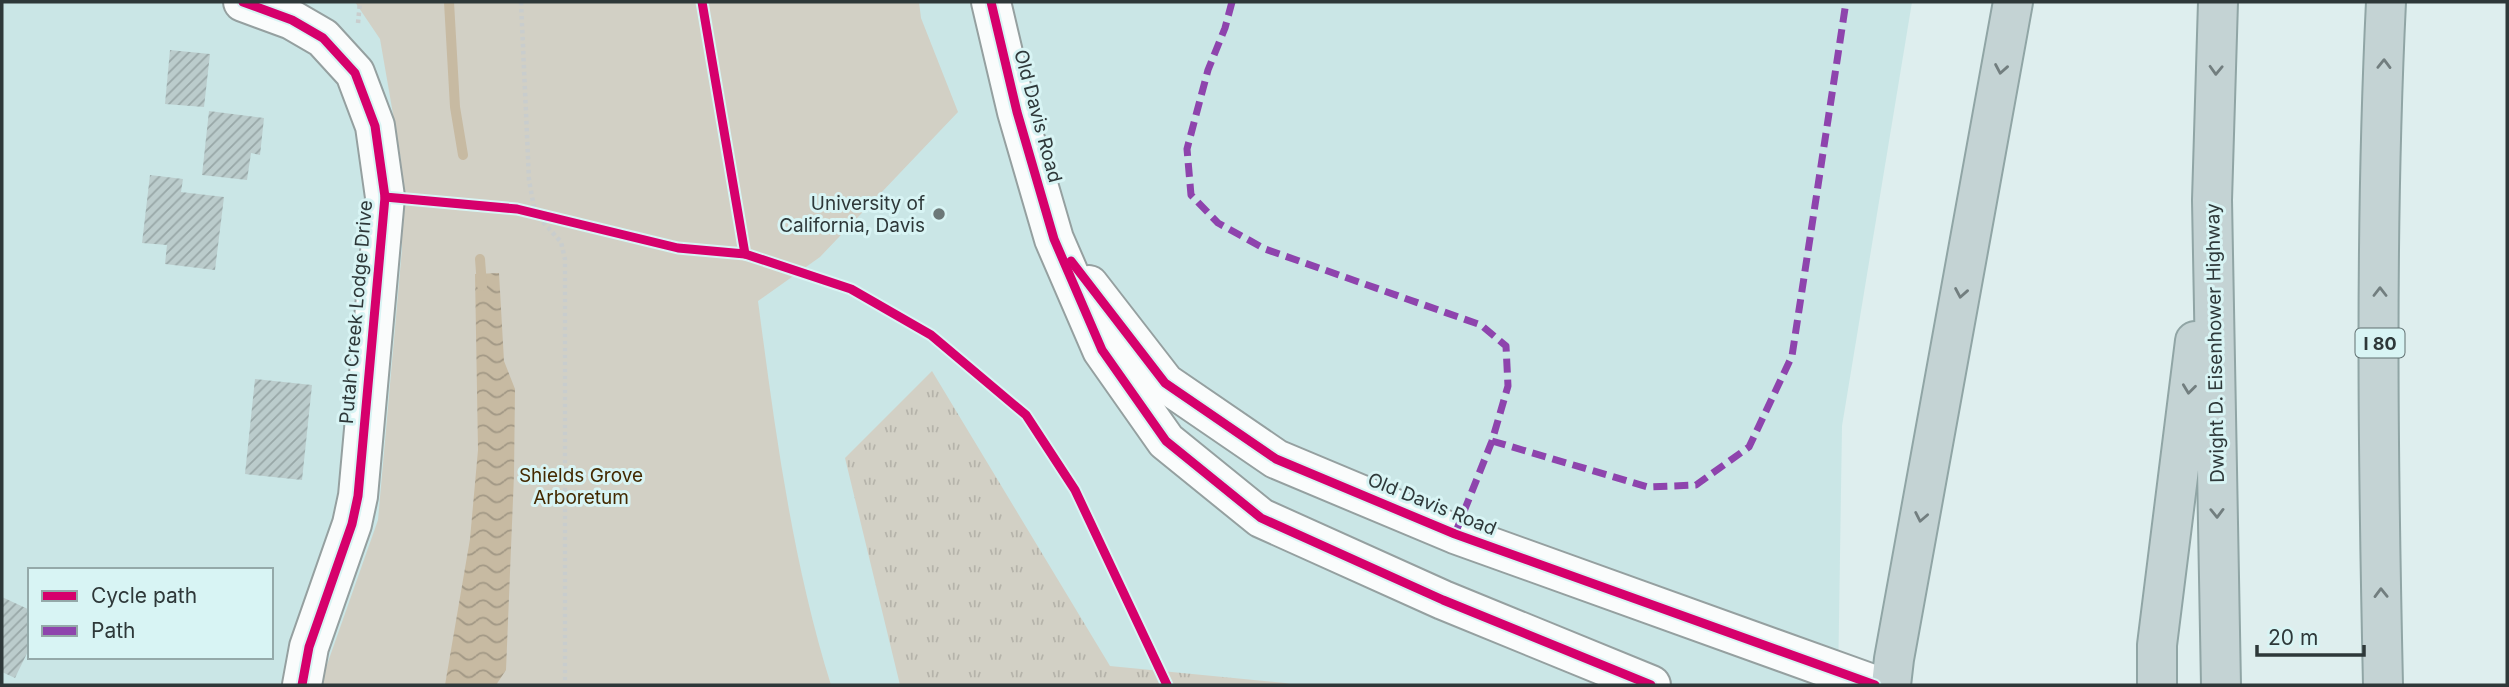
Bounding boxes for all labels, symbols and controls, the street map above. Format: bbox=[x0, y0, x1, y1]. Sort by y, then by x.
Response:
street label: Old Davis Road bbox=[1009, 47, 1067, 185]
one-way arrow bbox=[2376, 58, 2392, 69]
one-way arrow bbox=[1994, 63, 2009, 75]
one-way arrow bbox=[2209, 65, 2224, 76]
place label: University of California, Davis bbox=[779, 192, 925, 237]
street label: Putah Creek Lodge Drive bbox=[335, 199, 377, 425]
street label: Dwight D. Eisenhower Highway bbox=[2201, 203, 2229, 483]
marker: University of California, Davis bbox=[931, 206, 947, 222]
one-way arrow bbox=[2372, 286, 2388, 296]
one-way arrow bbox=[1955, 287, 1970, 299]
road number: I 80 bbox=[2356, 328, 2404, 358]
one-way arrow bbox=[2181, 383, 2196, 395]
park label: Shields Grove Arboretum bbox=[519, 464, 643, 509]
street label: Old Davis Road bbox=[1364, 468, 1500, 540]
one-way arrow bbox=[2210, 507, 2225, 518]
one-way arrow bbox=[1914, 511, 1929, 523]
legend bbox=[28, 568, 273, 659]
text: Cycle path bbox=[91, 583, 197, 608]
one-way arrow bbox=[2373, 587, 2389, 597]
scale bar bbox=[2257, 614, 2364, 658]
text: Path bbox=[91, 618, 136, 643]
text: 20 m bbox=[2268, 625, 2318, 650]

